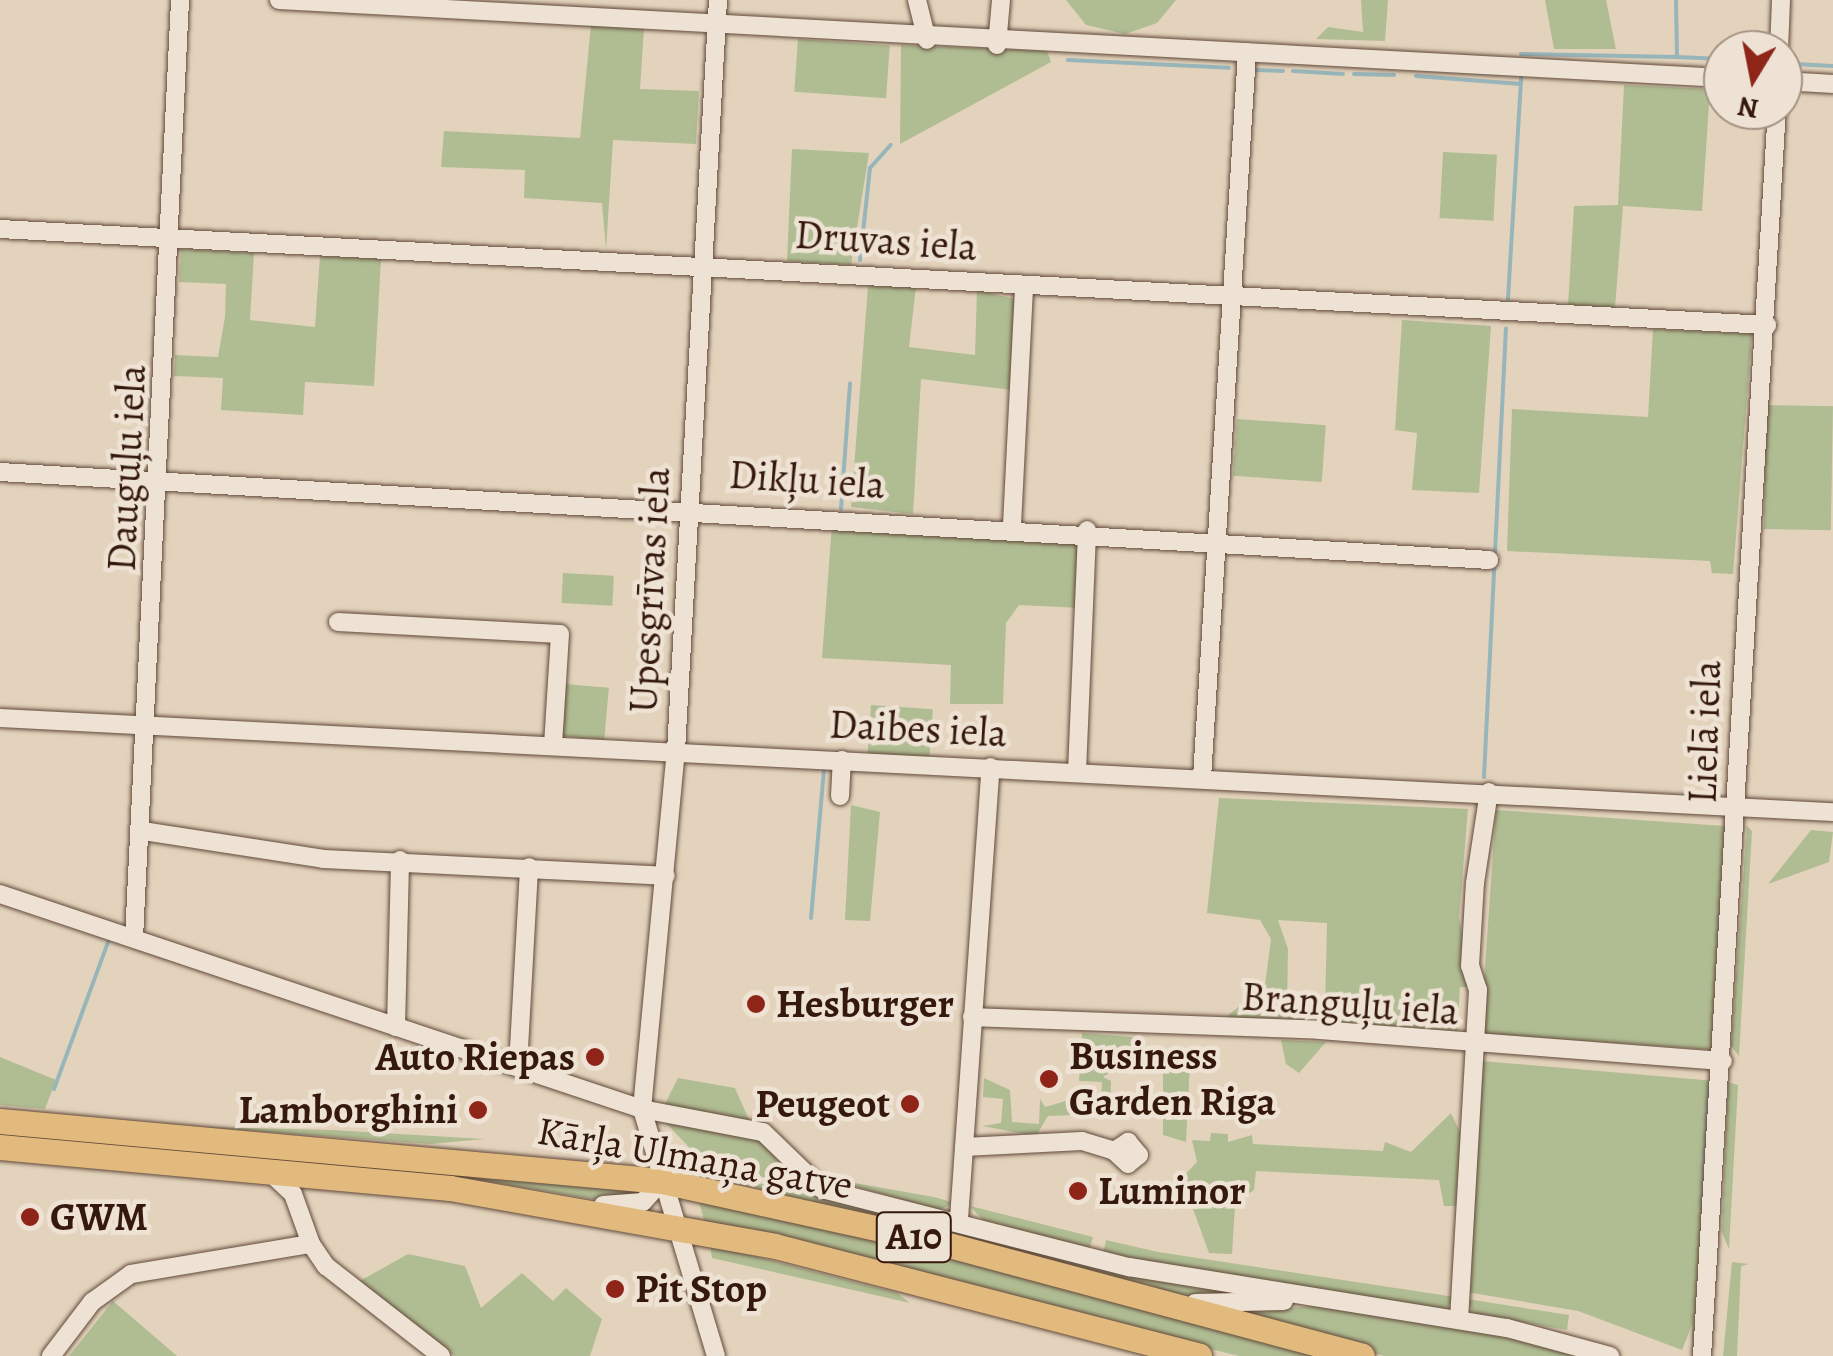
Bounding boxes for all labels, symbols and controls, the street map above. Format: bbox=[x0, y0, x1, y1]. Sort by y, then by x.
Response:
north arrow bbox=[1703, 30, 1803, 130]
text: N bbox=[1735, 87, 1761, 128]
street label: Druvas iela bbox=[793, 211, 979, 271]
street label: Dauguļu iela bbox=[98, 363, 156, 573]
street label: Dikļu iela bbox=[727, 451, 887, 509]
street label: Upesgrīvas iela bbox=[620, 466, 680, 714]
street label: Lielā iela bbox=[1679, 660, 1731, 804]
street label: Daibes iela bbox=[828, 700, 1008, 758]
street label: Branguļu iela bbox=[1240, 972, 1460, 1036]
place label: Hesburger bbox=[776, 980, 954, 1028]
marker: Hesburger bbox=[745, 993, 767, 1015]
place label: Business Garden Riga bbox=[1069, 1032, 1276, 1126]
place label: Auto Riepas bbox=[375, 1033, 575, 1081]
marker: Auto Riepas bbox=[584, 1046, 606, 1068]
marker: Business Garden Riga bbox=[1038, 1068, 1060, 1090]
place label: Peugeot bbox=[755, 1080, 890, 1128]
place label: Lamborghini bbox=[238, 1086, 458, 1134]
marker: Peugeot bbox=[899, 1093, 921, 1115]
marker: Lamborghini bbox=[467, 1099, 489, 1121]
street label: Kārļa Ulmaņa gatve bbox=[534, 1107, 856, 1209]
place label: Luminor bbox=[1098, 1167, 1246, 1215]
marker: Luminor bbox=[1067, 1180, 1089, 1202]
place label: GWM bbox=[50, 1193, 148, 1241]
road number: A10 bbox=[874, 1204, 954, 1270]
marker: GWM bbox=[19, 1206, 41, 1228]
place label: Pit Stop bbox=[635, 1265, 767, 1313]
marker: Pit Stop bbox=[604, 1278, 626, 1300]

